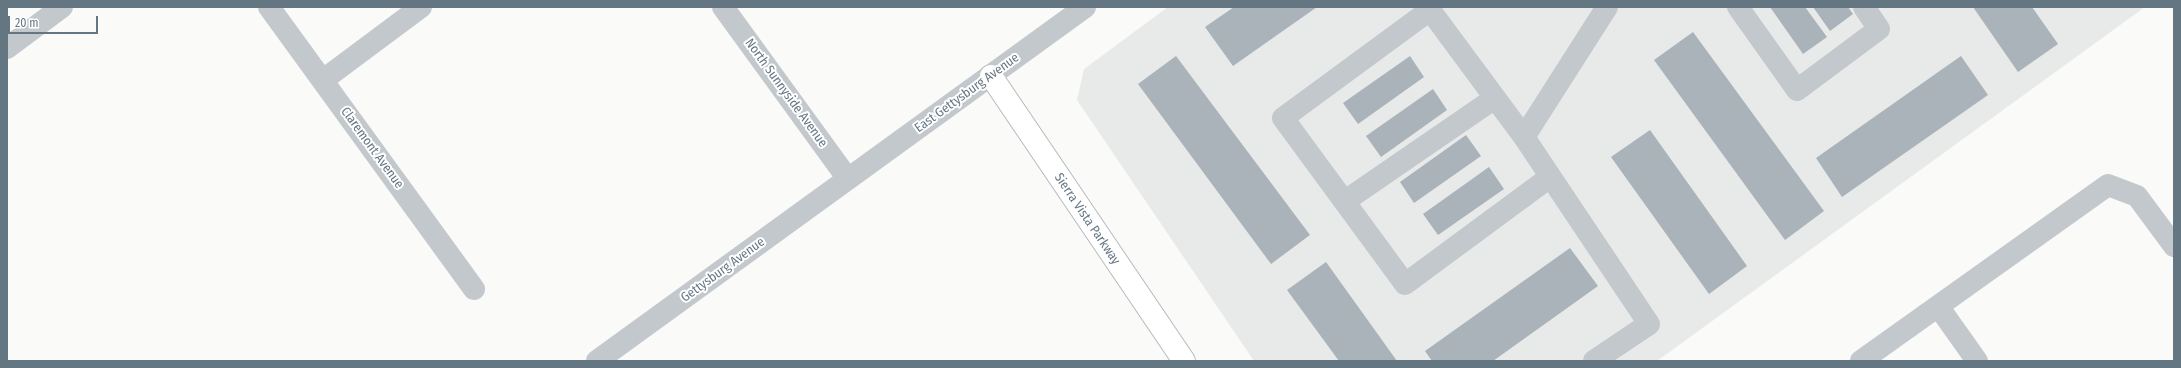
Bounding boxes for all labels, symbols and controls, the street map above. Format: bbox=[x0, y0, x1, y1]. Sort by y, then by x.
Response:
scale bar bbox=[10, 8, 100, 34]
text: 20 m bbox=[15, 16, 39, 30]
street label: North Sunnyside Avenue bbox=[741, 36, 831, 150]
street label: East Gettysburg Avenue bbox=[912, 50, 1022, 136]
street label: Claremont Avenue bbox=[337, 104, 407, 192]
street label: Sierra Vista Parkway bbox=[1051, 170, 1123, 268]
street label: Gettysburg Avenue bbox=[678, 234, 768, 306]

